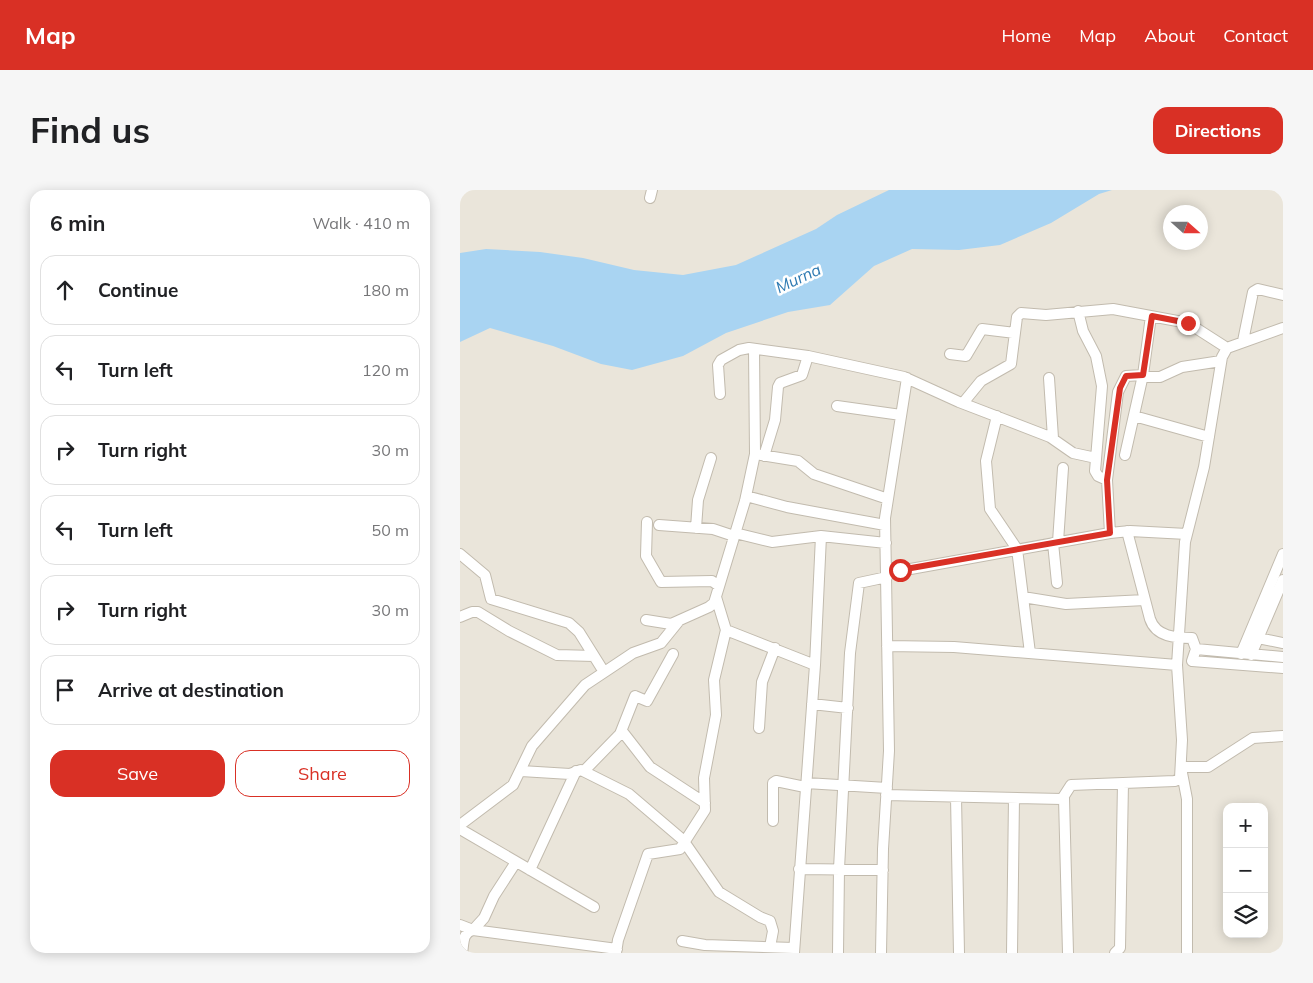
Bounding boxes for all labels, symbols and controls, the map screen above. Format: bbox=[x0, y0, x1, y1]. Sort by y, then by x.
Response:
text: Map bbox=[25, 20, 76, 50]
text: Home bbox=[1001, 24, 1051, 47]
text: Map bbox=[1079, 24, 1116, 47]
text: About bbox=[1144, 24, 1195, 47]
text: Contact bbox=[1223, 24, 1288, 47]
button: Directions bbox=[1153, 107, 1283, 154]
text: Find us bbox=[30, 108, 150, 152]
north arrow bbox=[1163, 205, 1208, 250]
text: 6 min bbox=[50, 210, 105, 236]
text: Walk · 410 m bbox=[312, 213, 410, 233]
water label: Murna bbox=[772, 259, 824, 297]
icon: ahead bbox=[51, 276, 79, 304]
text: Continue bbox=[98, 278, 178, 302]
text: 180 m bbox=[362, 280, 409, 300]
route end bbox=[1177, 312, 1200, 335]
icon: left bbox=[51, 356, 79, 384]
text: Turn left bbox=[98, 358, 173, 382]
text: 120 m bbox=[362, 360, 409, 380]
icon: right bbox=[51, 436, 79, 464]
text: Turn right bbox=[98, 438, 187, 462]
text: 30 m bbox=[372, 440, 409, 460]
icon: left bbox=[51, 516, 79, 544]
text: Turn left bbox=[98, 518, 173, 542]
text: 50 m bbox=[372, 520, 409, 540]
route start bbox=[889, 559, 912, 582]
icon: right bbox=[51, 596, 79, 624]
text: Turn right bbox=[98, 598, 187, 622]
text: 30 m bbox=[372, 600, 409, 620]
icon: arrive bbox=[51, 676, 79, 704]
text: Arrive at destination bbox=[98, 678, 284, 702]
button: Save bbox=[50, 750, 225, 797]
button: Share bbox=[235, 750, 410, 797]
map controls bbox=[1223, 803, 1268, 938]
button: + bbox=[1223, 803, 1268, 848]
button: − bbox=[1223, 848, 1268, 893]
button: layers bbox=[1223, 893, 1268, 938]

